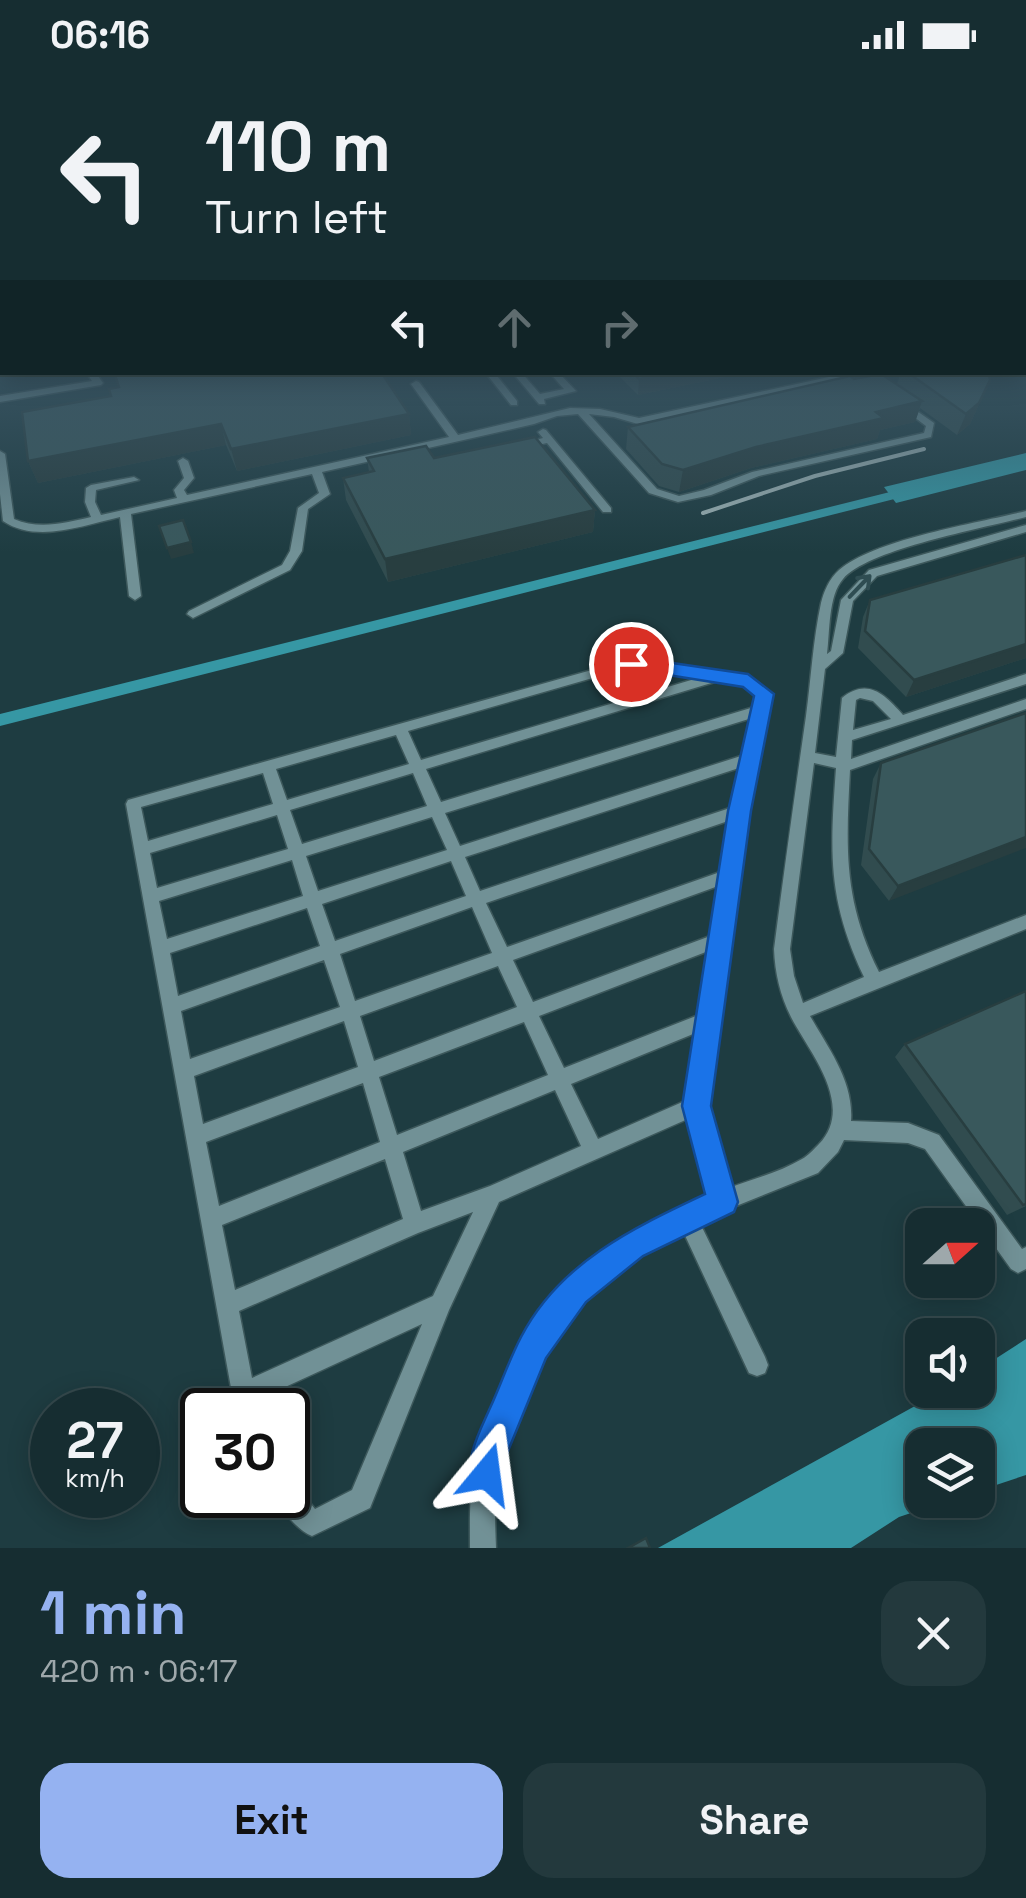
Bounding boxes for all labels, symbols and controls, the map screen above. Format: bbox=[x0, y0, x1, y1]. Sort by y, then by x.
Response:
text: 06:16 bbox=[50, 11, 150, 59]
text: 110 m bbox=[205, 102, 391, 191]
icon: left bbox=[40, 110, 170, 240]
text: Turn left bbox=[205, 189, 388, 246]
icon: left bbox=[382, 300, 437, 355]
icon: ahead bbox=[487, 300, 542, 355]
icon: right bbox=[592, 300, 647, 355]
one-way arrow bbox=[848, 574, 872, 598]
pin bbox=[589, 622, 674, 707]
icon: arrive bbox=[604, 637, 659, 692]
north arrow bbox=[905, 1208, 995, 1298]
map controls bbox=[905, 1208, 995, 1518]
button: sound bbox=[905, 1318, 995, 1408]
speed limit sign: 30 bbox=[180, 1388, 310, 1518]
text: 27 bbox=[67, 1409, 123, 1473]
position arrow bbox=[435, 1422, 539, 1526]
button: layers bbox=[905, 1428, 995, 1518]
text: km/h bbox=[65, 1462, 125, 1494]
text: 1 min bbox=[40, 1575, 187, 1652]
button: close bbox=[881, 1581, 986, 1686]
text: 420 m · 06:17 bbox=[40, 1651, 238, 1691]
button: Exit bbox=[40, 1763, 503, 1878]
button: Share bbox=[523, 1763, 986, 1878]

